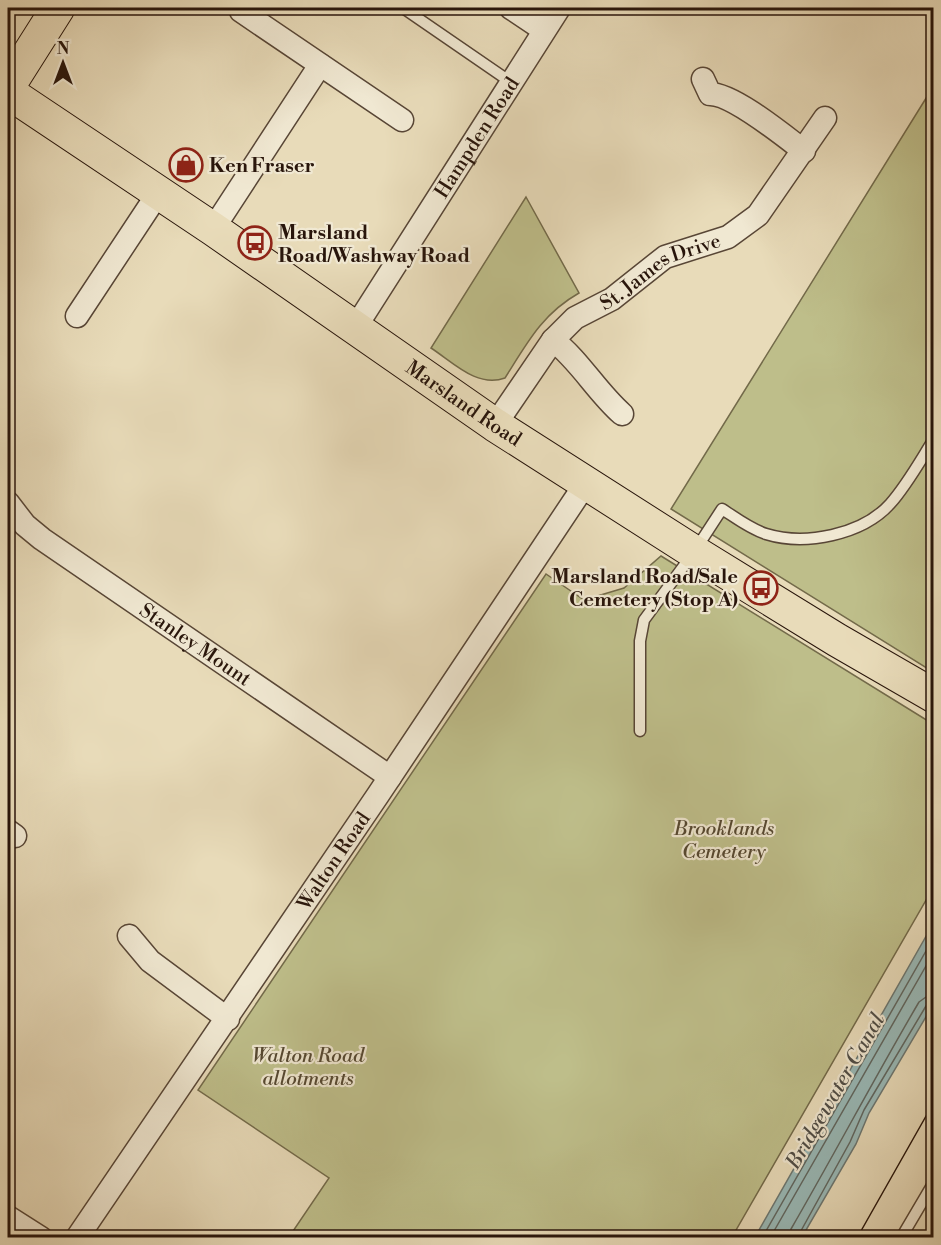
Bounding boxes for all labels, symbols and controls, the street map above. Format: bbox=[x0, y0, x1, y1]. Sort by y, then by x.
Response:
north arrow bbox=[33, 33, 93, 93]
text: N bbox=[57, 39, 70, 59]
street label: Hampden Road bbox=[430, 72, 526, 204]
shop icon: Ken Fraser bbox=[168, 147, 204, 183]
place label: Ken Fraser bbox=[209, 154, 315, 179]
place label: Marsland Road/Washway Road bbox=[278, 221, 470, 269]
bus stop icon: Marsland Road/Washway Road bbox=[237, 225, 273, 261]
street label: St. James Drive bbox=[596, 229, 724, 317]
street label: Marsland Road bbox=[400, 356, 526, 453]
place label: Marsland Road/Sale Cemetery (Stop A) bbox=[551, 565, 738, 613]
bus stop icon: Marsland Road/Sale Cemetery (Stop A) bbox=[743, 570, 779, 606]
street label: Stanley Mount bbox=[134, 598, 256, 692]
street label: Walton Road bbox=[292, 807, 377, 916]
park label: Brooklands Cemetery bbox=[673, 817, 775, 865]
water label: Bridgewater Canal bbox=[780, 1009, 891, 1175]
park label: Walton Road allotments bbox=[252, 1044, 365, 1092]

